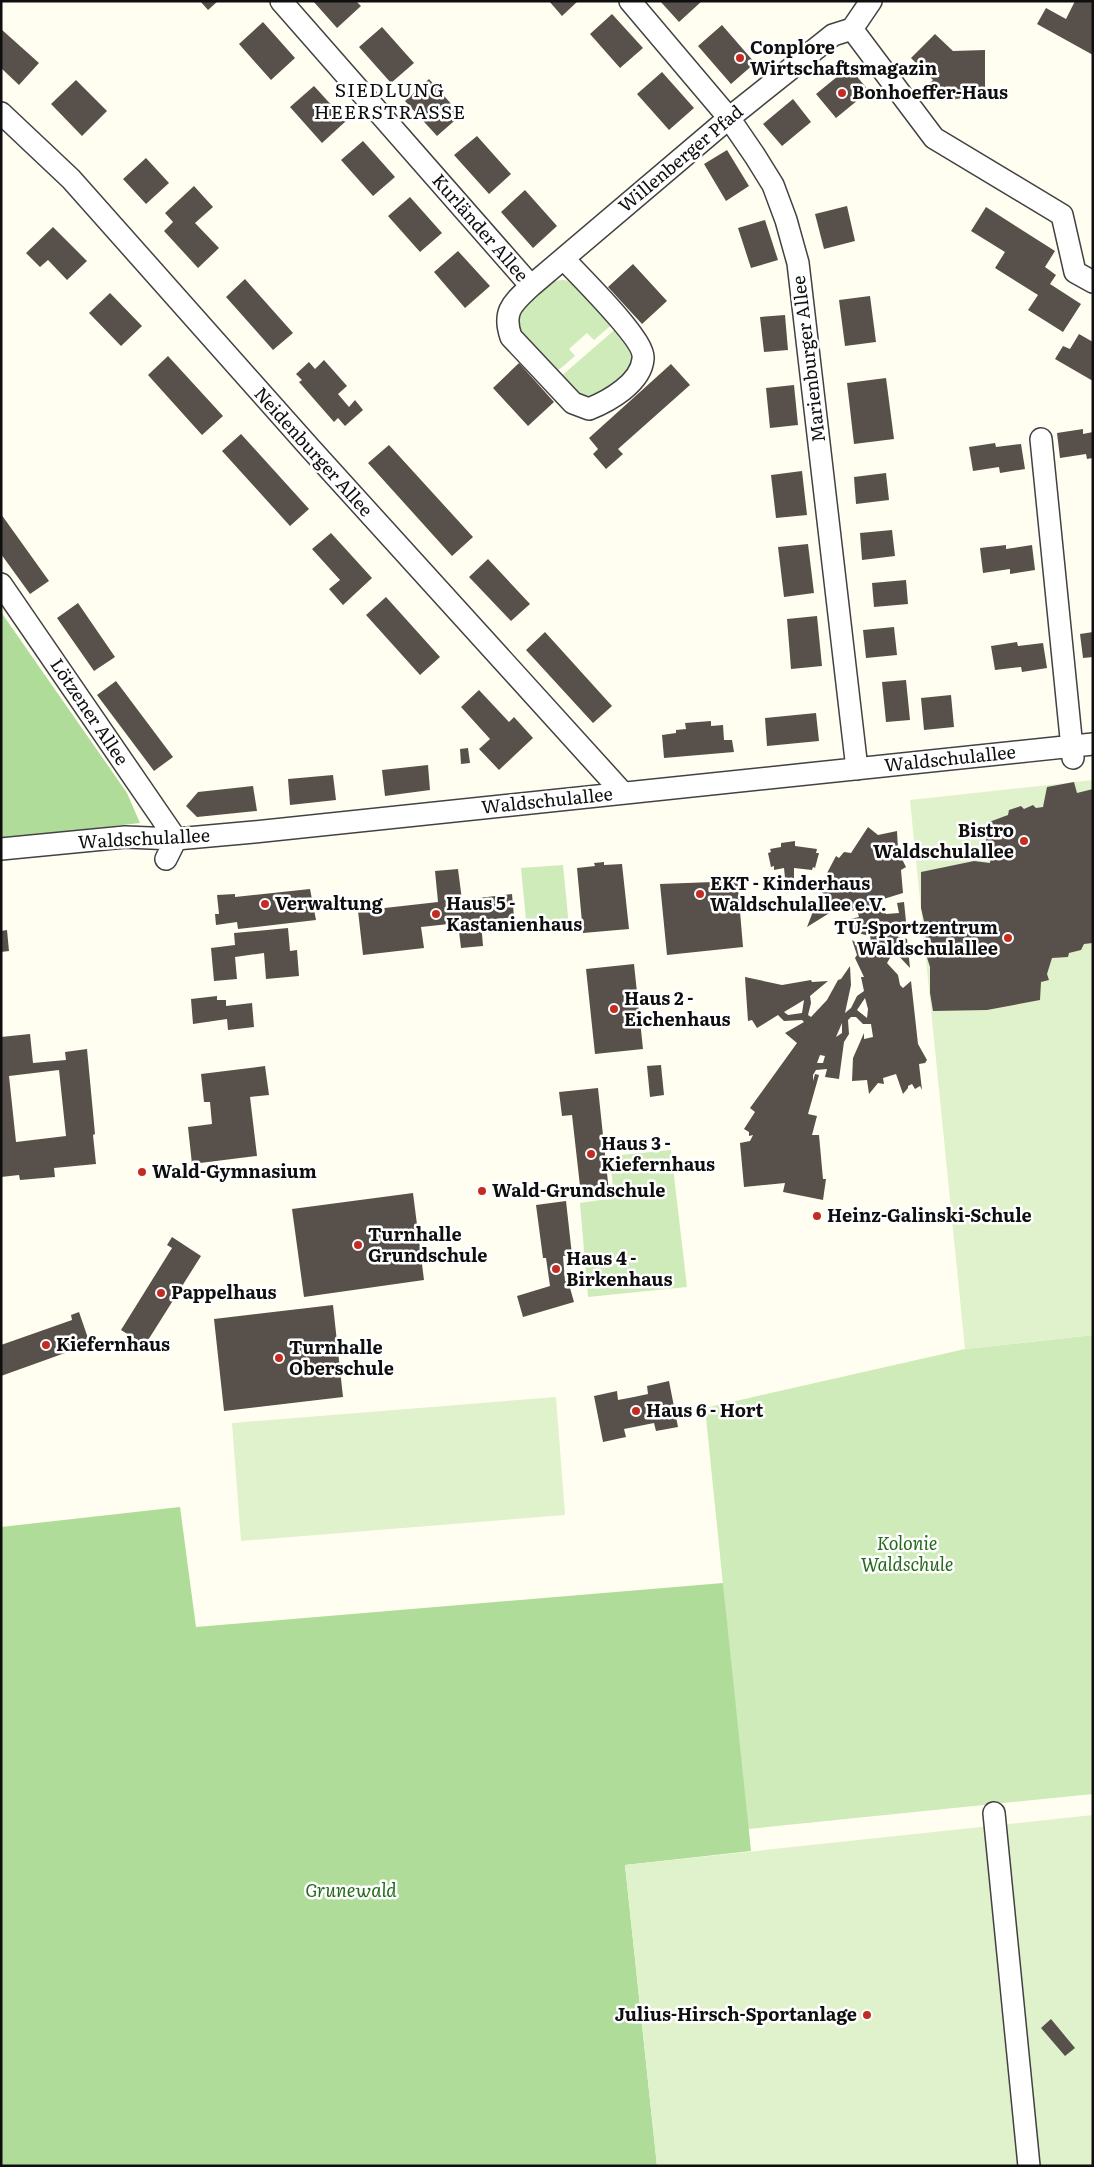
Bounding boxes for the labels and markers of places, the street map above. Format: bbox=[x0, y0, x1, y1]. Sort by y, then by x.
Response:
place label: Conplore Wirtschaftsmagazin bbox=[750, 33, 938, 81]
marker: Conplore Wirtschaftsmagazin bbox=[734, 52, 746, 64]
place label: Bonhoeffer-Haus bbox=[852, 78, 1008, 105]
marker: Bonhoeffer-Haus bbox=[836, 87, 848, 99]
place label: Bistro Waldschulallee bbox=[873, 816, 1014, 864]
marker: Bistro Waldschulallee bbox=[1018, 835, 1030, 847]
place label: EKT - Kinderhaus Waldschulallee e.V. bbox=[710, 869, 887, 917]
marker: EKT - Kinderhaus Waldschulallee e.V. bbox=[694, 888, 706, 900]
place label: Verwaltung bbox=[275, 889, 384, 916]
place label: Haus 5 - Kastanienhaus bbox=[446, 889, 582, 937]
marker: Verwaltung bbox=[259, 898, 271, 910]
marker: Haus 5 - Kastanienhaus bbox=[430, 908, 442, 920]
place label: TU-Sportzentrum Waldschulallee bbox=[834, 913, 998, 961]
marker: TU-Sportzentrum Waldschulallee bbox=[1002, 932, 1014, 944]
place label: Haus 2 - Eichenhaus bbox=[624, 984, 731, 1032]
marker: Haus 2 - Eichenhaus bbox=[608, 1003, 620, 1015]
place label: Haus 3 - Kiefernhaus bbox=[601, 1129, 715, 1177]
marker: Haus 3 - Kiefernhaus bbox=[585, 1148, 597, 1160]
place label: Wald-Gymnasium bbox=[152, 1157, 317, 1184]
marker: Wald-Gymnasium bbox=[136, 1166, 148, 1178]
place label: Wald-Grundschule bbox=[492, 1176, 666, 1203]
marker: Wald-Grundschule bbox=[476, 1185, 488, 1197]
place label: Heinz-Galinski-Schule bbox=[827, 1201, 1032, 1228]
marker: Heinz-Galinski-Schule bbox=[811, 1210, 823, 1222]
place label: Turnhalle Grundschule bbox=[368, 1220, 488, 1268]
marker: Turnhalle Grundschule bbox=[352, 1239, 364, 1251]
place label: Haus 4 - Birkenhaus bbox=[566, 1244, 672, 1292]
marker: Haus 4 - Birkenhaus bbox=[550, 1263, 562, 1275]
place label: Pappelhaus bbox=[171, 1278, 277, 1305]
marker: Pappelhaus bbox=[155, 1287, 167, 1299]
place label: Kiefernhaus bbox=[56, 1330, 170, 1357]
place label: Turnhalle Oberschule bbox=[289, 1333, 394, 1381]
marker: Kiefernhaus bbox=[40, 1339, 52, 1351]
marker: Turnhalle Oberschule bbox=[273, 1352, 285, 1364]
place label: Haus 6 - Hort bbox=[646, 1396, 764, 1423]
marker: Haus 6 - Hort bbox=[630, 1405, 642, 1417]
place label: Julius-Hirsch-Sportanlage bbox=[615, 2000, 857, 2027]
marker: Julius-Hirsch-Sportanlage bbox=[861, 2009, 873, 2021]

